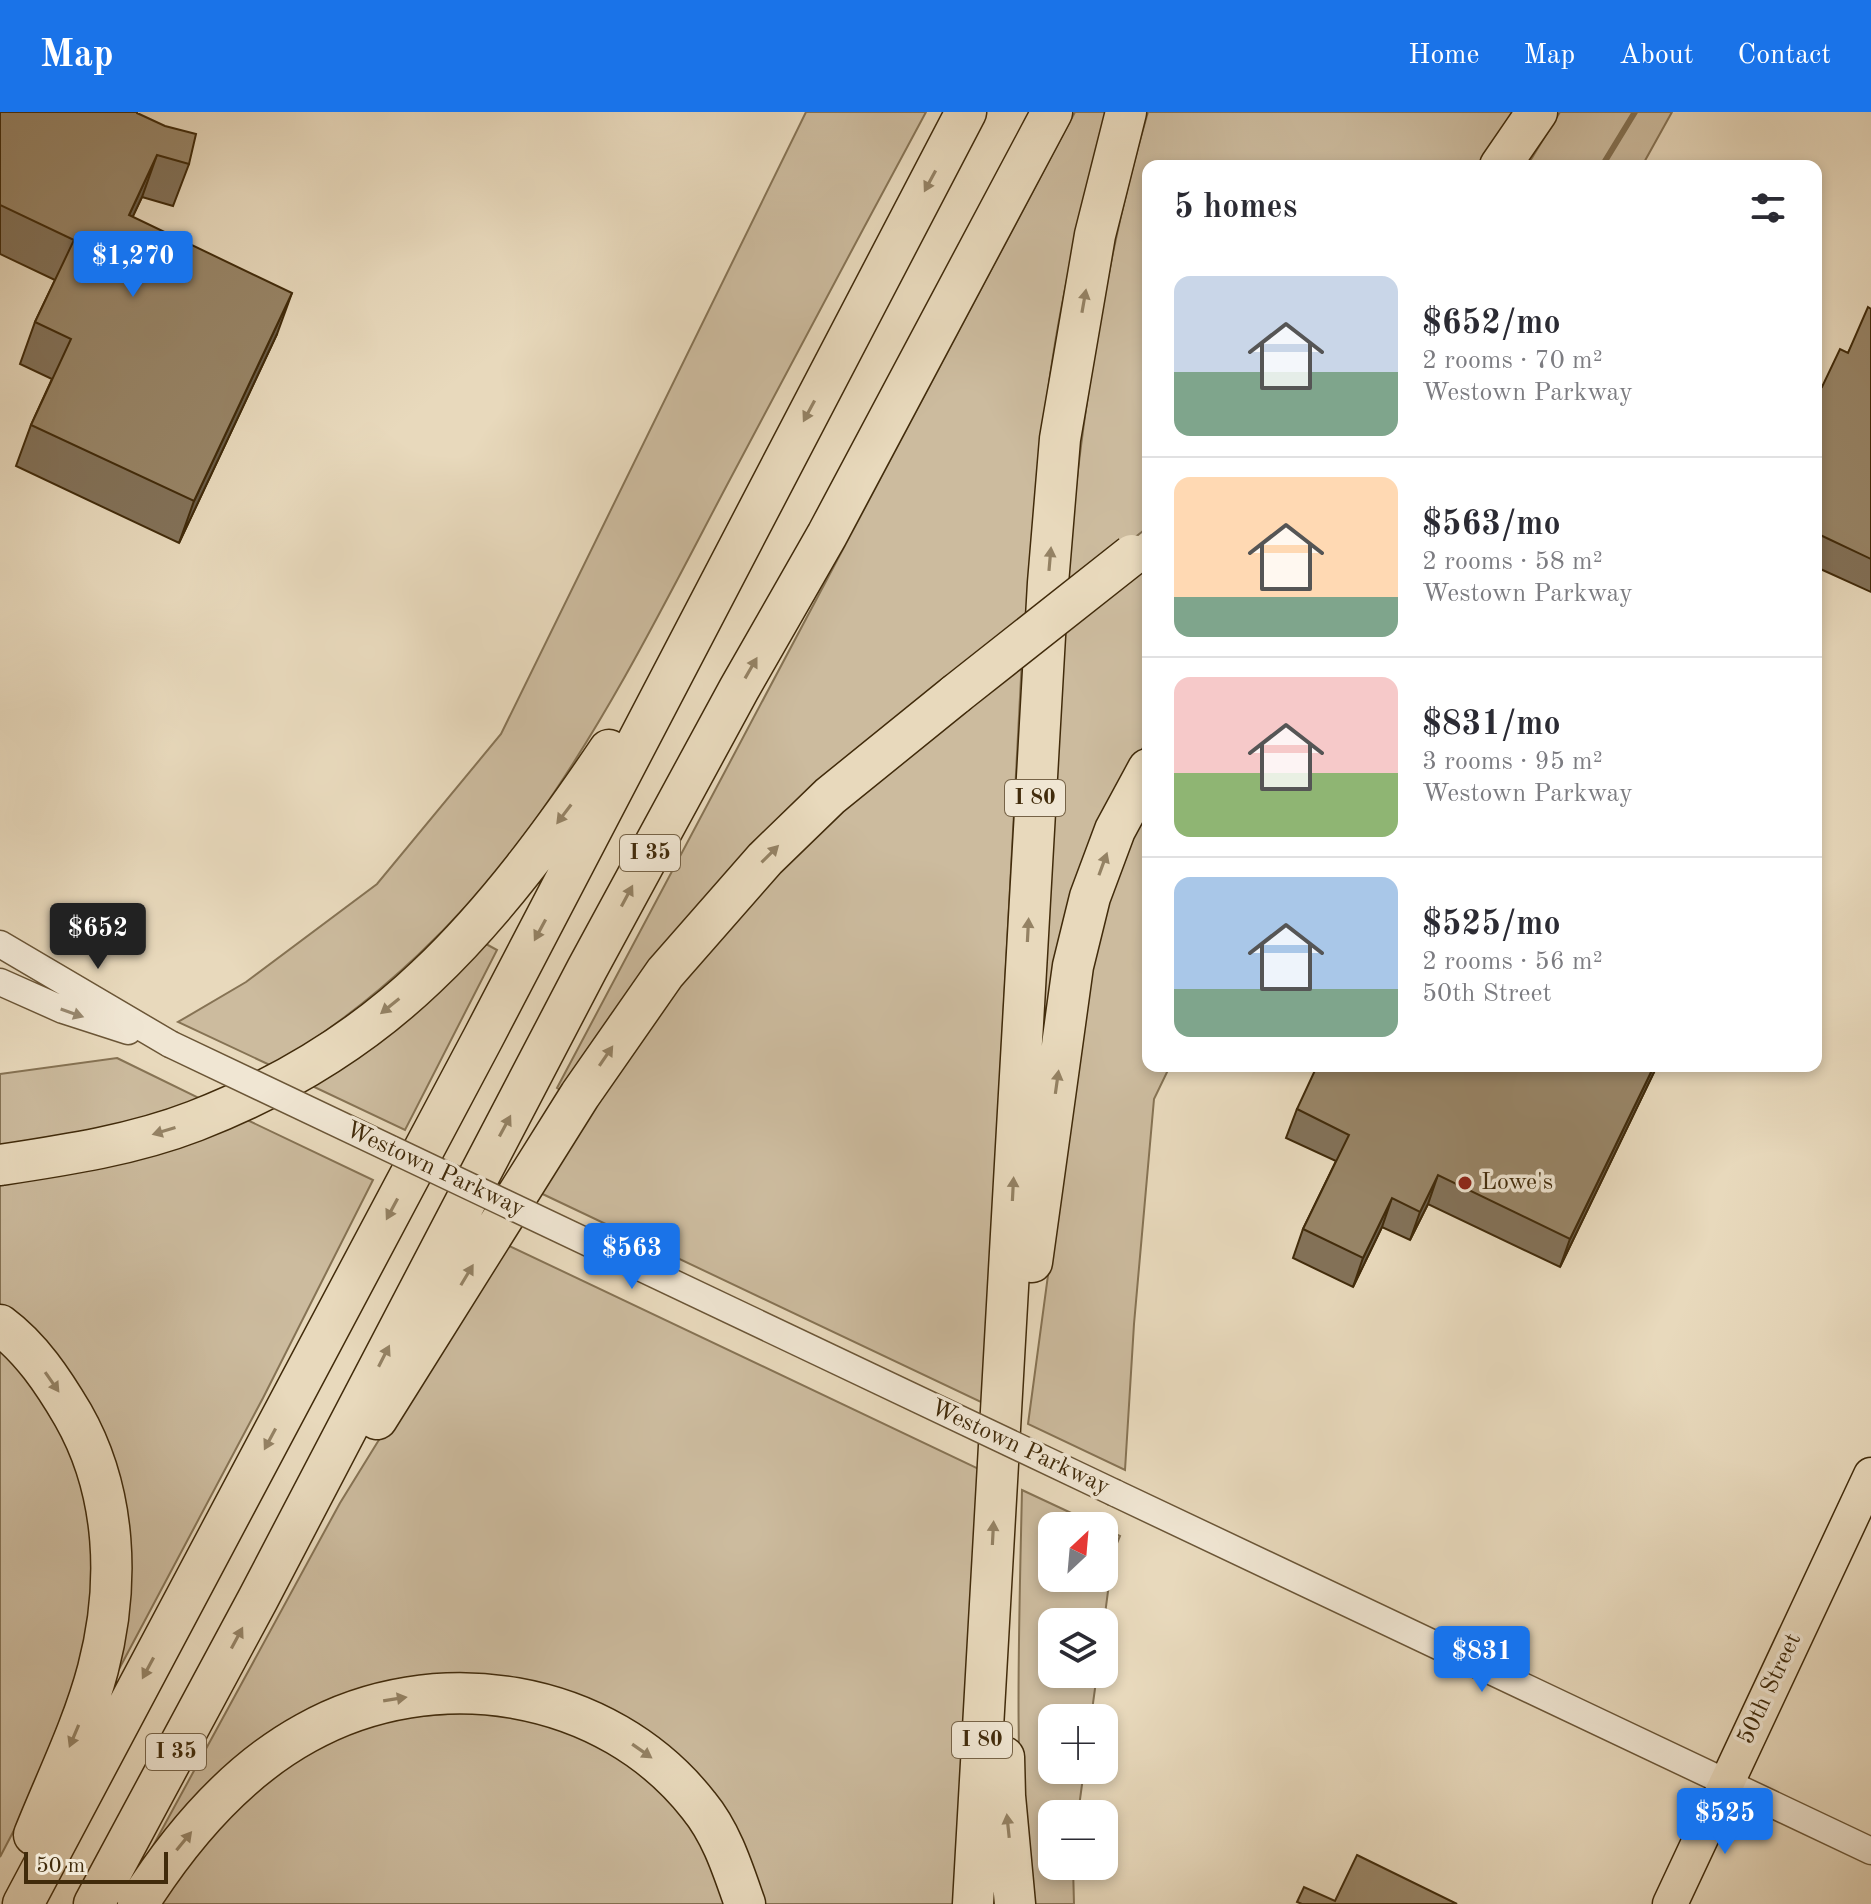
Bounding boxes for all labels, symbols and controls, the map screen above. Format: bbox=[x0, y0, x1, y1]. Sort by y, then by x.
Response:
text: Map bbox=[40, 37, 114, 75]
text: Home bbox=[1408, 42, 1479, 70]
text: Map bbox=[1523, 42, 1575, 70]
text: About bbox=[1619, 42, 1694, 70]
text: Contact bbox=[1738, 42, 1831, 70]
one-way arrow bbox=[924, 170, 937, 193]
icon: filters bbox=[1746, 186, 1790, 230]
text: 5 homes bbox=[1174, 191, 1297, 225]
pin: $1,270 bbox=[68, 231, 198, 299]
text: $1,270 bbox=[92, 244, 174, 270]
one-way arrow bbox=[1078, 288, 1091, 313]
text: $652/mo bbox=[1422, 307, 1561, 341]
icon: home bbox=[1238, 308, 1334, 404]
text: 2 rooms · 70 m² bbox=[1422, 348, 1603, 374]
text: Westown Parkway bbox=[1422, 380, 1633, 406]
one-way arrow bbox=[803, 400, 816, 423]
text: $563/mo bbox=[1422, 508, 1561, 542]
icon: home bbox=[1238, 509, 1334, 605]
one-way arrow bbox=[1044, 546, 1057, 571]
text: 2 rooms · 58 m² bbox=[1422, 549, 1603, 575]
text: Westown Parkway bbox=[1422, 581, 1633, 607]
one-way arrow bbox=[744, 657, 758, 679]
text: $831/mo bbox=[1422, 708, 1561, 742]
icon: home bbox=[1238, 709, 1334, 805]
text: 3 rooms · 95 m² bbox=[1422, 749, 1603, 775]
road number: I 80 bbox=[1005, 780, 1065, 816]
text: Westown Parkway bbox=[1422, 781, 1633, 807]
one-way arrow bbox=[556, 803, 572, 825]
road number: I 35 bbox=[620, 835, 680, 871]
one-way arrow bbox=[760, 845, 779, 864]
one-way arrow bbox=[1097, 852, 1109, 876]
one-way arrow bbox=[620, 885, 633, 908]
pin: $652 bbox=[51, 903, 145, 971]
text: $525/mo bbox=[1422, 908, 1561, 942]
icon: home bbox=[1238, 909, 1334, 1005]
text: $652 bbox=[68, 916, 128, 942]
one-way arrow bbox=[1022, 917, 1035, 942]
one-way arrow bbox=[533, 918, 546, 941]
text: 2 rooms · 56 m² bbox=[1422, 949, 1603, 975]
text: 50th Street bbox=[1422, 981, 1552, 1007]
one-way arrow bbox=[380, 997, 400, 1014]
one-way arrow bbox=[60, 1007, 84, 1019]
one-way arrow bbox=[598, 1045, 613, 1066]
one-way arrow bbox=[1051, 1069, 1064, 1094]
one-way arrow bbox=[497, 1115, 511, 1137]
street label: Westown Parkway bbox=[342, 1118, 528, 1222]
one-way arrow bbox=[152, 1125, 176, 1138]
place label: Lowe's bbox=[1481, 1171, 1553, 1195]
marker: Lowe's bbox=[1456, 1174, 1474, 1192]
one-way arrow bbox=[1007, 1176, 1020, 1201]
one-way arrow bbox=[386, 1198, 400, 1220]
pin: $563 bbox=[585, 1223, 679, 1291]
text: $563 bbox=[602, 1236, 662, 1262]
one-way arrow bbox=[460, 1264, 474, 1286]
one-way arrow bbox=[378, 1345, 391, 1368]
one-way arrow bbox=[44, 1372, 60, 1393]
street label: Westown Parkway bbox=[927, 1396, 1113, 1500]
one-way arrow bbox=[264, 1427, 277, 1450]
north arrow bbox=[1038, 1512, 1118, 1592]
map controls bbox=[1038, 1512, 1118, 1880]
one-way arrow bbox=[987, 1520, 1000, 1545]
button: layers bbox=[1038, 1608, 1118, 1688]
one-way arrow bbox=[230, 1626, 244, 1649]
pin: $831 bbox=[1435, 1626, 1529, 1694]
street label: 50th Street bbox=[1734, 1630, 1806, 1748]
text: $831 bbox=[1452, 1639, 1512, 1665]
one-way arrow bbox=[141, 1657, 155, 1679]
one-way arrow bbox=[383, 1692, 408, 1704]
button: + bbox=[1038, 1704, 1118, 1784]
road number: I 80 bbox=[952, 1722, 1012, 1758]
one-way arrow bbox=[67, 1725, 81, 1748]
road number: I 35 bbox=[146, 1734, 206, 1770]
one-way arrow bbox=[631, 1743, 652, 1758]
pin: $525 bbox=[1678, 1788, 1772, 1856]
button: − bbox=[1038, 1800, 1118, 1880]
text: $525 bbox=[1695, 1801, 1755, 1827]
one-way arrow bbox=[1001, 1813, 1014, 1838]
one-way arrow bbox=[175, 1831, 191, 1851]
scale bar bbox=[24, 1848, 168, 1884]
text: 50 m bbox=[36, 1855, 85, 1877]

